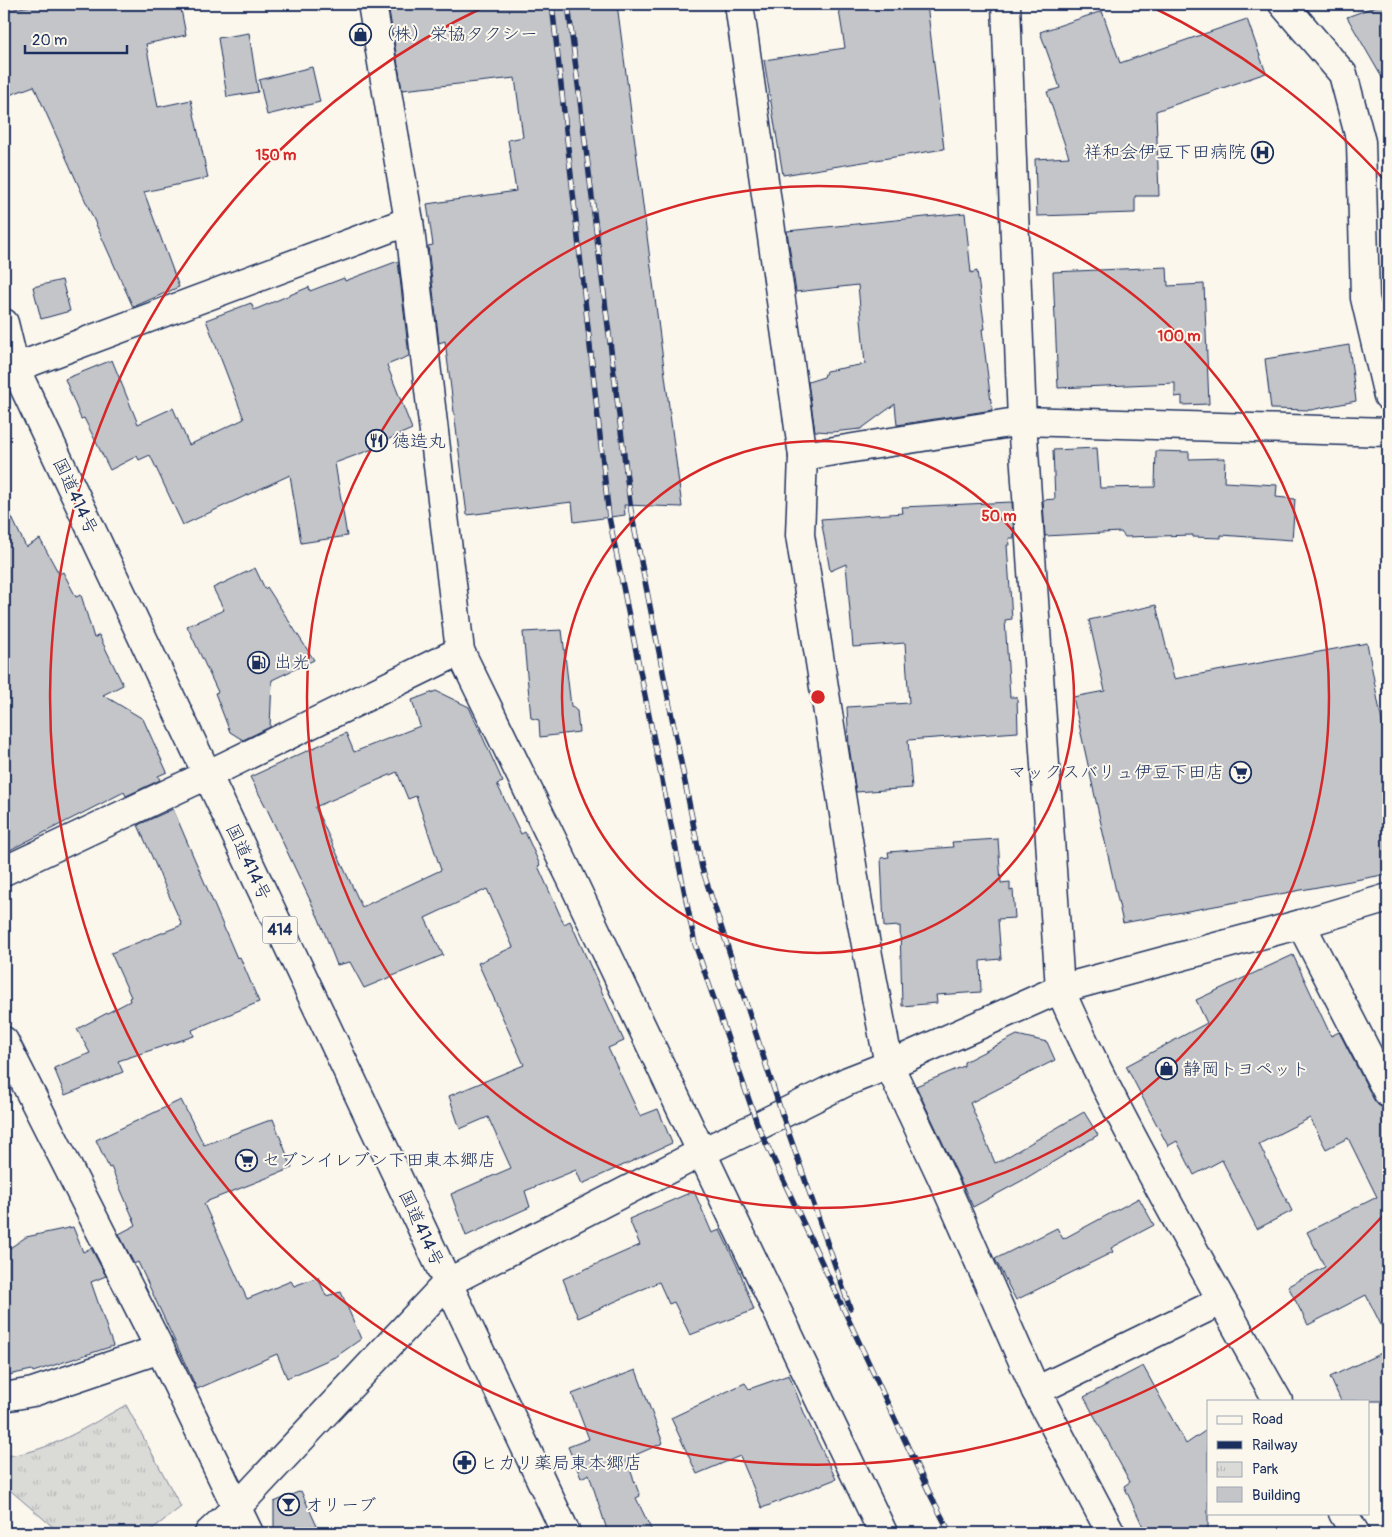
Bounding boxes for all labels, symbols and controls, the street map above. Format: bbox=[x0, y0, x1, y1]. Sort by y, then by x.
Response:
scale bar bbox=[25, 22, 128, 54]
shop icon: （株）栄協タクシー bbox=[348, 22, 372, 46]
place label: （株）栄協タクシー bbox=[376, 23, 538, 46]
text: 20 m bbox=[32, 31, 67, 50]
hospital icon: 祥和会伊豆下田病院 bbox=[1250, 140, 1274, 164]
place label: 祥和会伊豆下田病院 bbox=[1084, 141, 1246, 164]
text: 150 m bbox=[256, 146, 296, 165]
text: 100 m bbox=[1158, 327, 1200, 346]
restaurant icon: 徳造丸 bbox=[364, 429, 388, 453]
place label: 徳造丸 bbox=[392, 430, 446, 453]
street label: 国道414号 bbox=[47, 454, 103, 538]
text: 50 m bbox=[982, 507, 1016, 526]
fuel station icon: 出光 bbox=[246, 650, 270, 674]
place label: 出光 bbox=[274, 651, 310, 674]
centre of rings bbox=[809, 688, 827, 706]
supermarket icon: マックスバリュ伊豆下田店 bbox=[1228, 760, 1252, 784]
place label: マックスバリュ伊豆下田店 bbox=[1008, 761, 1224, 784]
street label: 国道414号 bbox=[220, 820, 276, 904]
road number: 414 bbox=[262, 916, 298, 944]
shop icon: 静岡トヨペット bbox=[1155, 1057, 1179, 1081]
place label: 静岡トヨペット bbox=[1183, 1058, 1309, 1081]
supermarket icon: セブンイレブン下田東本郷店 bbox=[234, 1148, 258, 1172]
place label: セブンイレブン下田東本郷店 bbox=[262, 1149, 496, 1172]
street label: 国道414号 bbox=[393, 1186, 449, 1270]
legend bbox=[1207, 1400, 1370, 1514]
text: Road bbox=[1252, 1410, 1283, 1429]
text: Railway bbox=[1252, 1436, 1298, 1455]
pharmacy icon: ヒカリ薬局東本郷店 bbox=[452, 1451, 476, 1475]
place label: ヒカリ薬局東本郷店 bbox=[480, 1452, 642, 1475]
text: Park bbox=[1252, 1460, 1279, 1479]
text: Building bbox=[1252, 1486, 1300, 1505]
bar icon: オリーブ bbox=[277, 1493, 301, 1517]
place label: オリーブ bbox=[305, 1494, 376, 1517]

